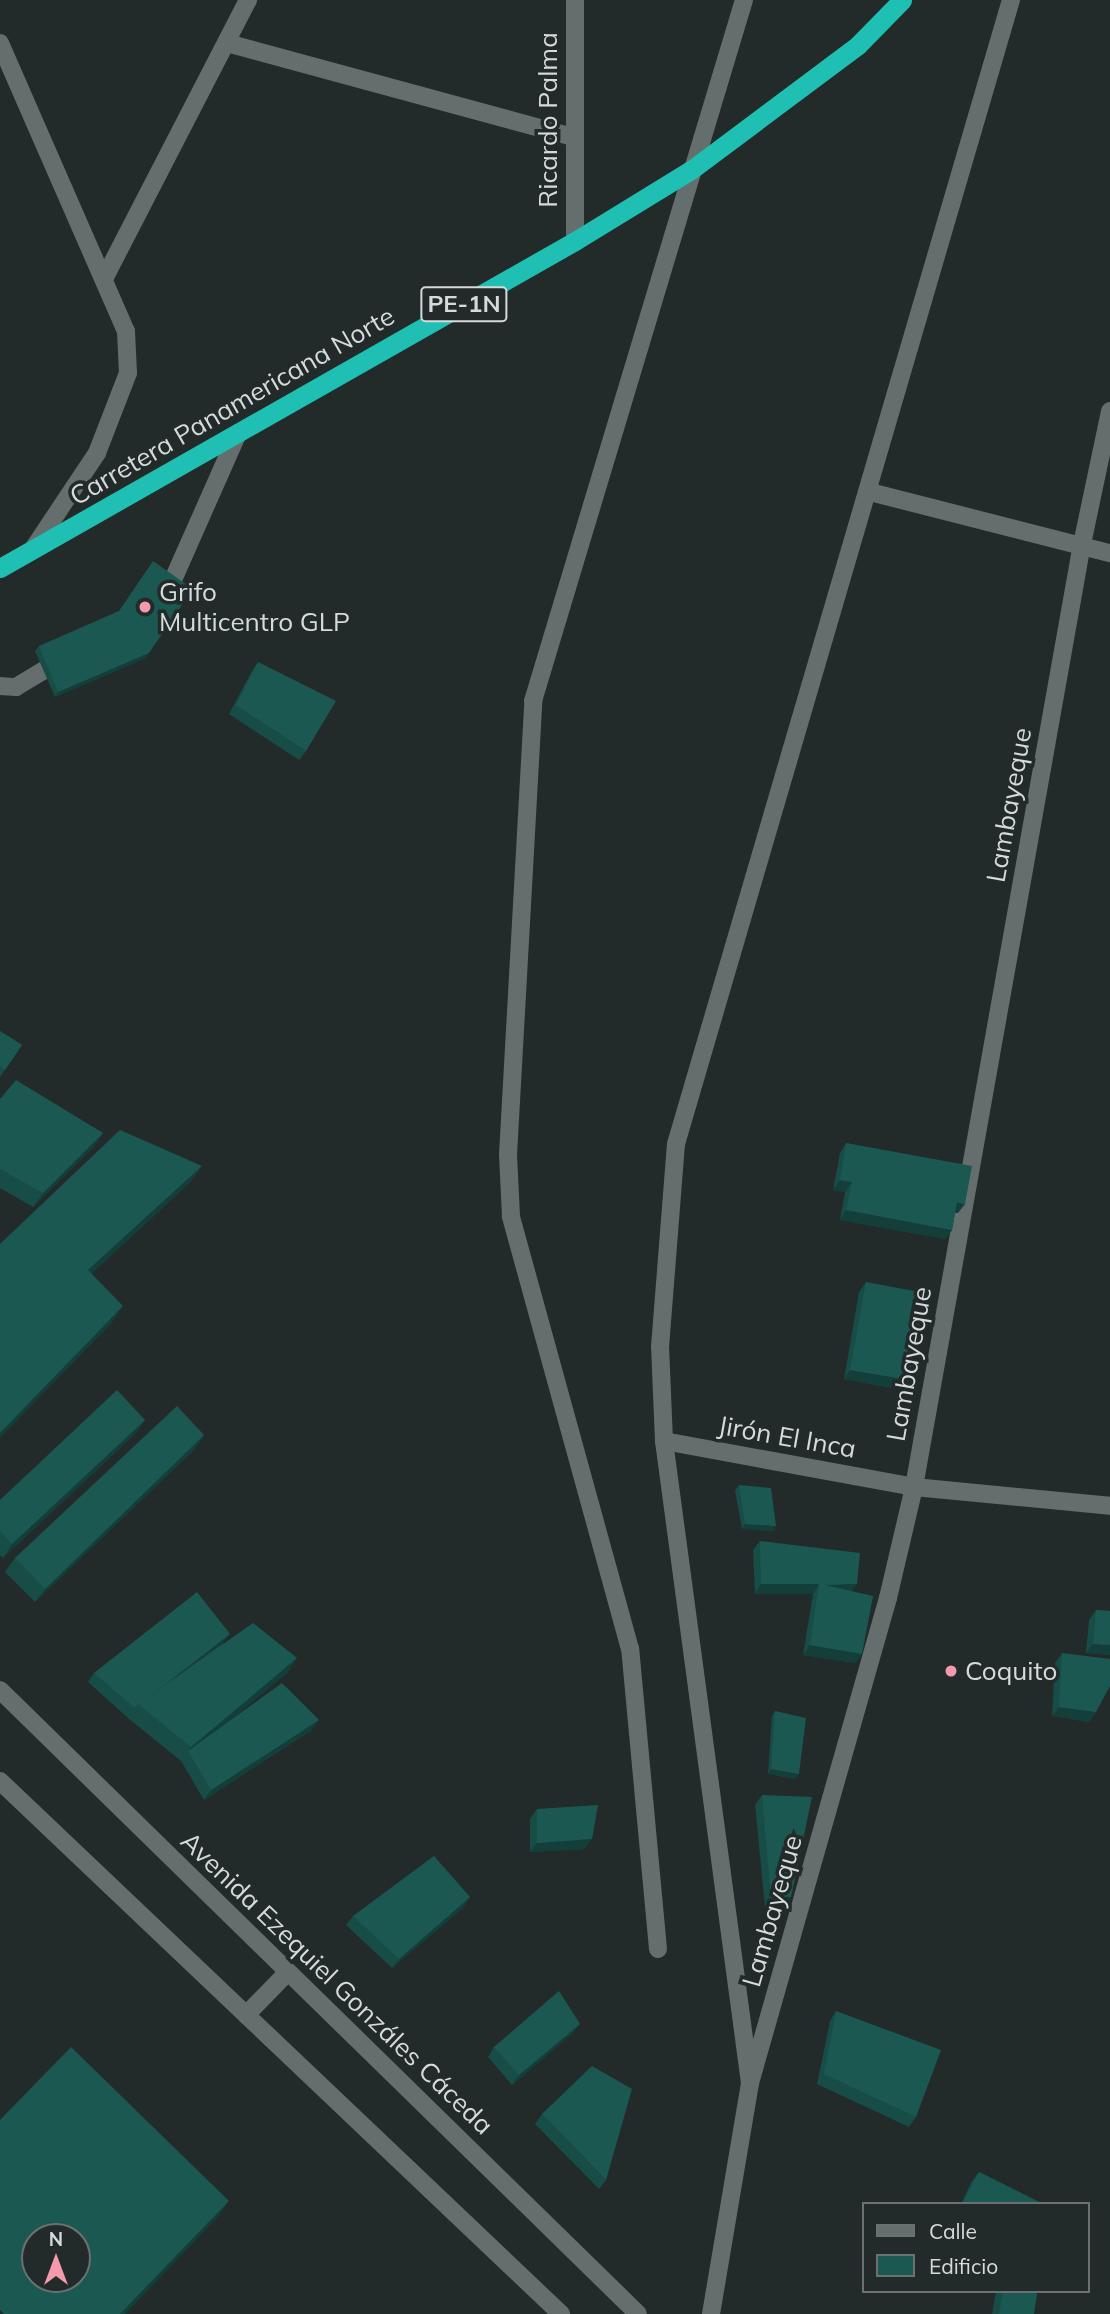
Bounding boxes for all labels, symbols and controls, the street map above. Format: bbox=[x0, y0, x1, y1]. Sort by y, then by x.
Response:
street label: Ricardo Palma bbox=[532, 32, 564, 208]
road number: PE-1N bbox=[420, 284, 508, 324]
street label: Carretera Panamericana Norte bbox=[64, 300, 400, 512]
place label: Grifo Multicentro GLP bbox=[159, 576, 350, 638]
marker: Grifo Multicentro GLP bbox=[137, 599, 153, 615]
street label: Lambayeque bbox=[980, 725, 1038, 885]
street label: Lambayeque bbox=[880, 1284, 938, 1444]
street label: Jirón El Inca bbox=[716, 1410, 858, 1464]
place label: Coquito bbox=[965, 1655, 1057, 1687]
marker: Coquito bbox=[943, 1663, 959, 1679]
street label: Avenida Ezequiel Gonzáles Cáceda bbox=[174, 1825, 500, 2141]
street label: Lambayeque bbox=[735, 1832, 809, 1990]
legend bbox=[862, 2202, 1089, 2293]
text: Calle bbox=[929, 2218, 977, 2244]
north arrow bbox=[21, 2223, 91, 2293]
text: N bbox=[49, 2227, 63, 2251]
text: Edificio bbox=[929, 2253, 998, 2279]

